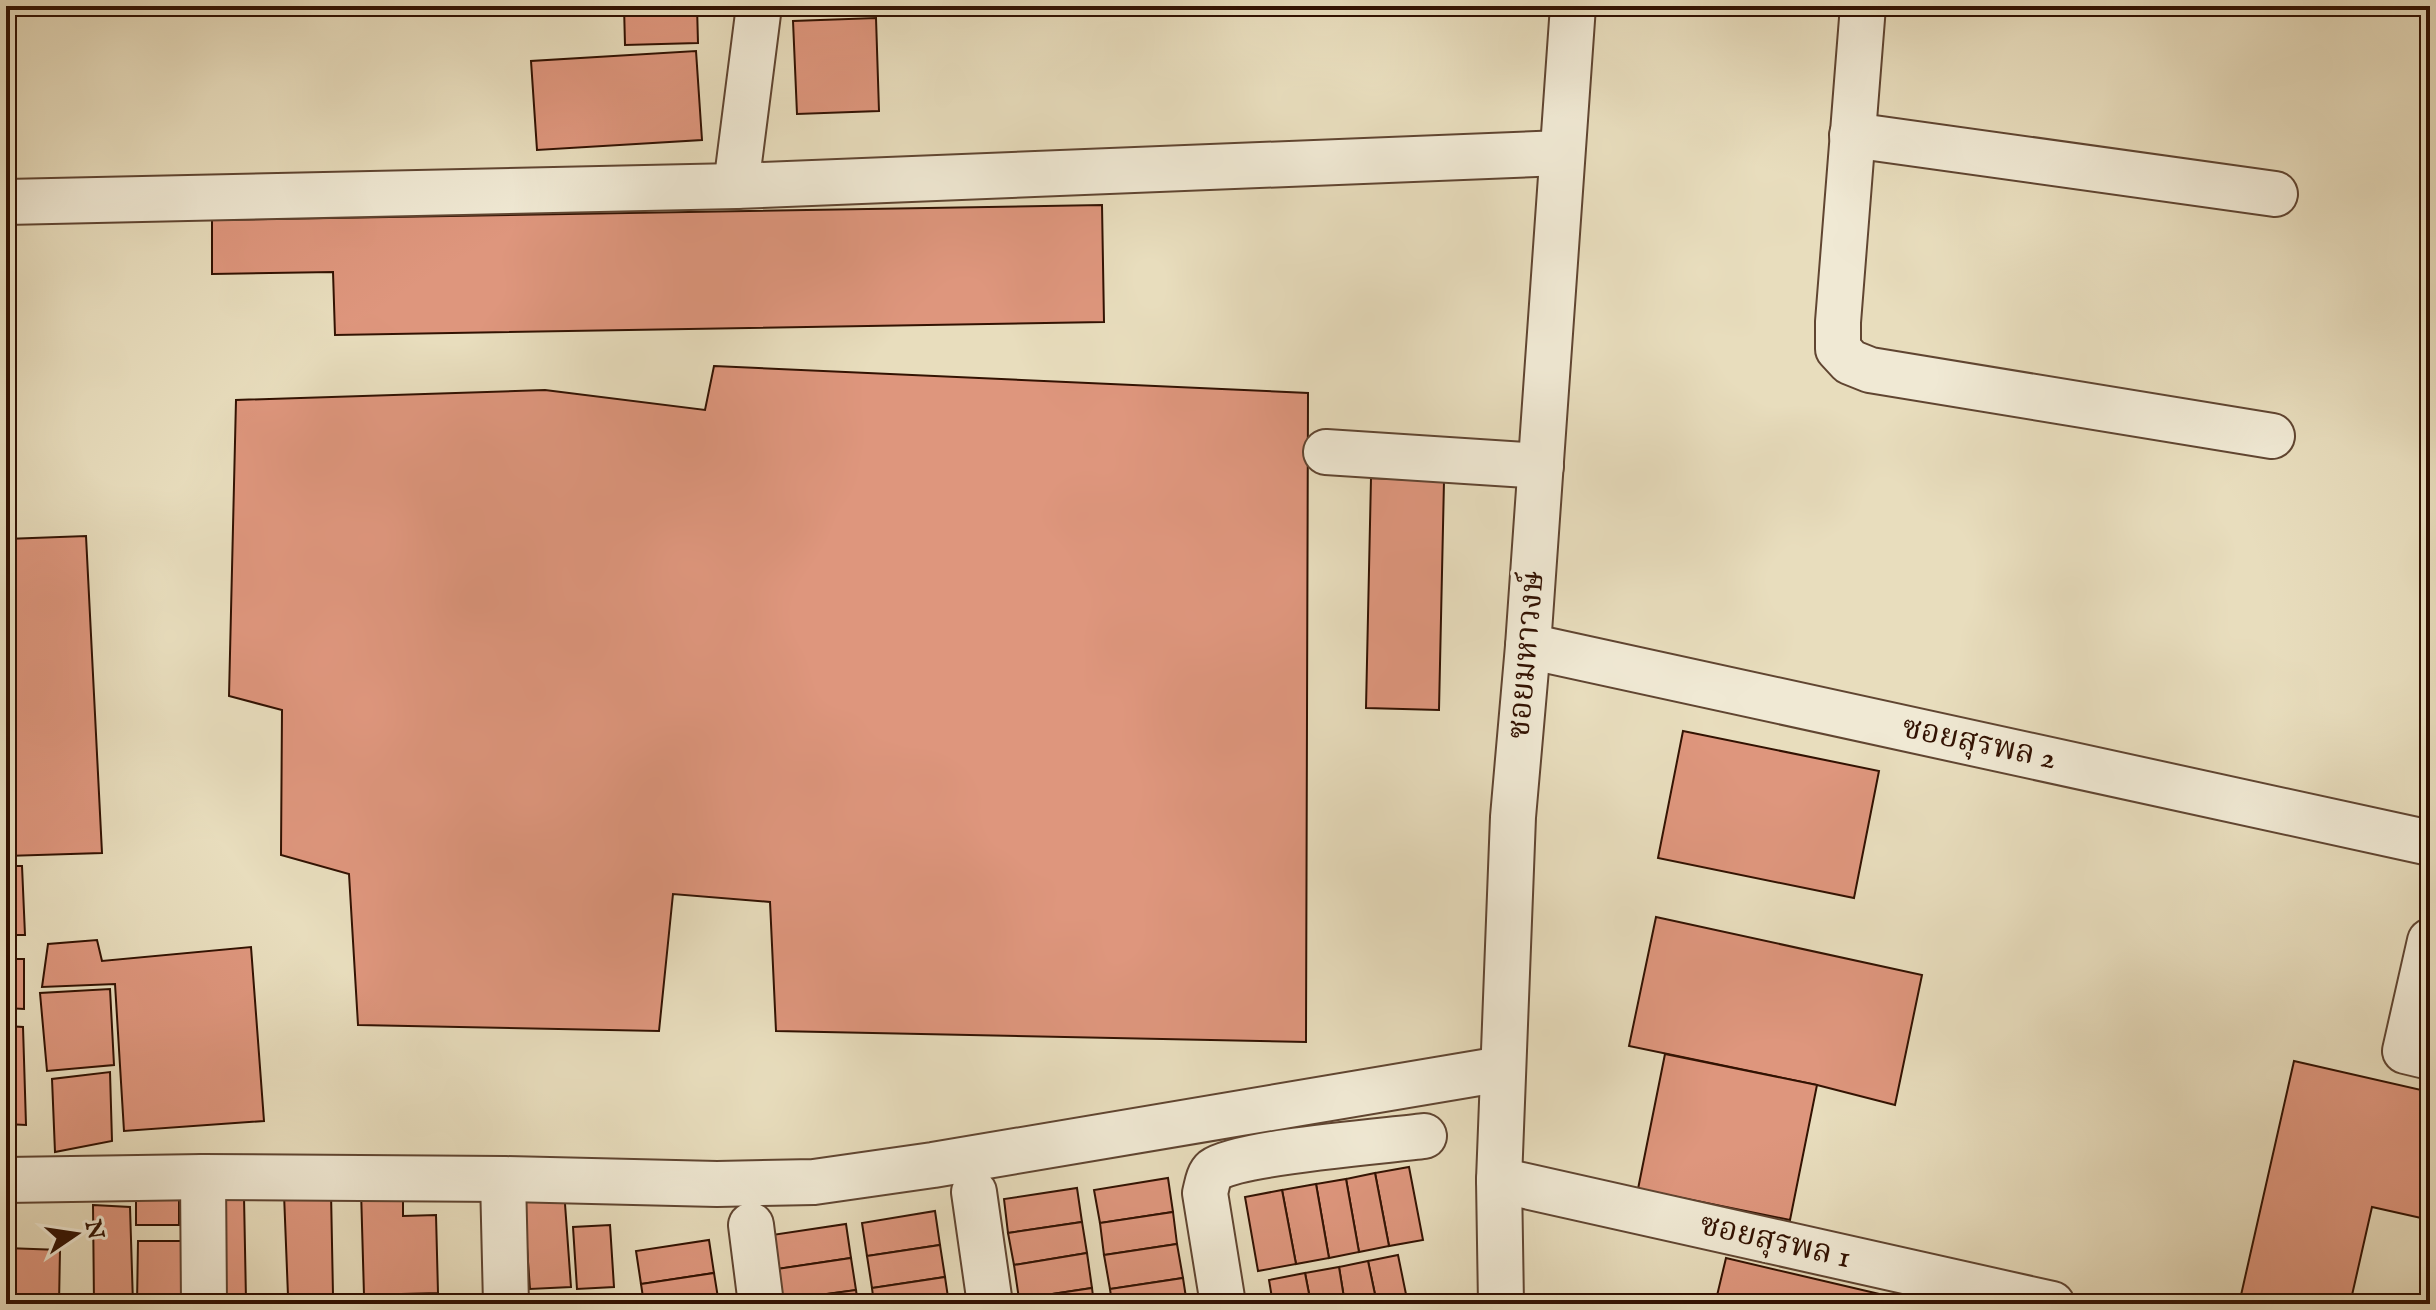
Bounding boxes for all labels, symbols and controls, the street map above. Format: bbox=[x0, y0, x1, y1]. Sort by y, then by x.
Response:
street label: ซอยมหาวงษ์ bbox=[1499, 569, 1555, 741]
street label: ซอยสุรพล 2 bbox=[1898, 708, 2060, 780]
north arrow bbox=[36, 1194, 116, 1274]
street label: ซอยสุรพล 1 bbox=[1695, 1205, 1855, 1279]
text: N bbox=[78, 1217, 109, 1242]

